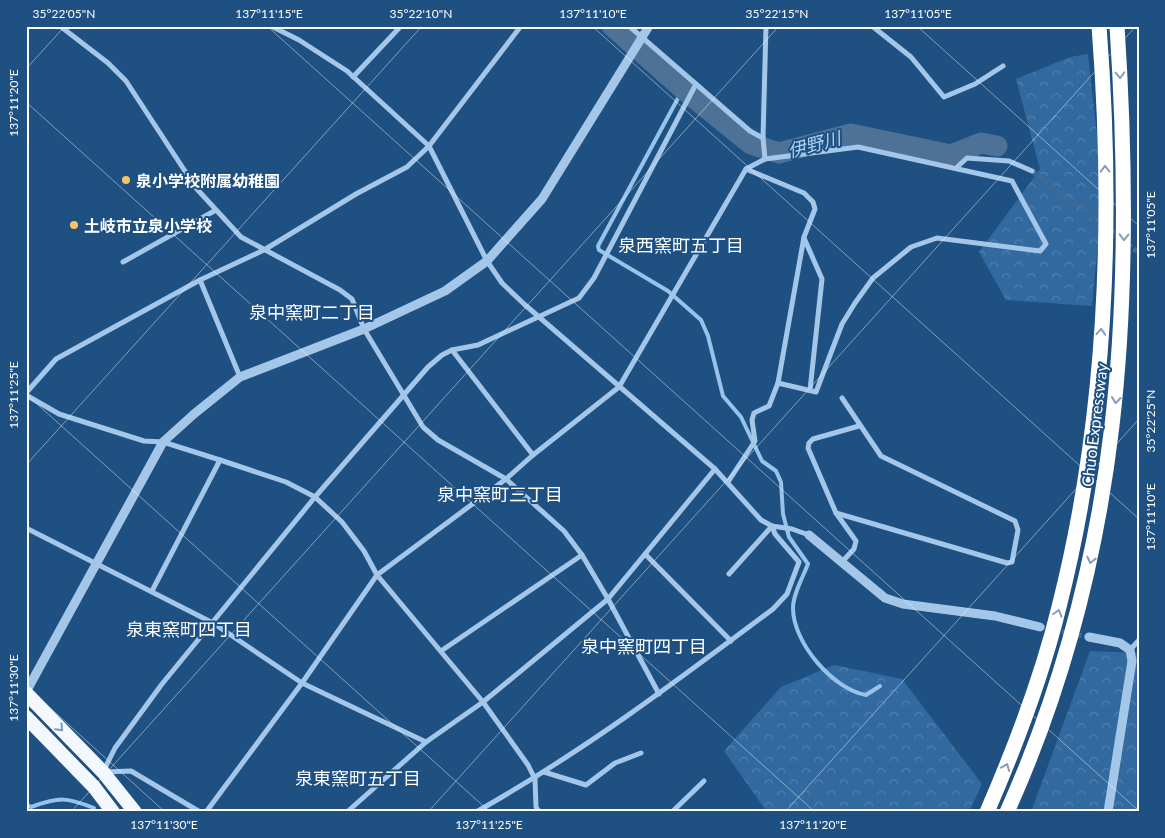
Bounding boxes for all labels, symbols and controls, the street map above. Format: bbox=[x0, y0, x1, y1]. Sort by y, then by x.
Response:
text: 35°22'05"N bbox=[33, 6, 95, 21]
text: 137°11'15"E bbox=[235, 6, 303, 21]
text: 35°22'10"N bbox=[390, 6, 452, 21]
text: 137°11'10"E bbox=[559, 6, 627, 21]
text: 35°22'15"N bbox=[746, 6, 808, 21]
text: 137°11'05"E bbox=[884, 6, 952, 21]
text: 137°11'20"E bbox=[6, 69, 21, 137]
one-way arrow bbox=[1114, 71, 1125, 79]
water label: 伊野川 bbox=[785, 126, 845, 162]
one-way arrow bbox=[1100, 165, 1110, 172]
place label: 泉小学校附属幼稚園 bbox=[136, 171, 280, 190]
marker: 泉小学校附属幼稚園 bbox=[120, 174, 132, 186]
text: 137°11'05"E bbox=[1143, 191, 1158, 259]
place label: 土岐市立泉小学校 bbox=[84, 216, 212, 235]
marker: 土岐市立泉小学校 bbox=[68, 219, 80, 231]
district label: 泉西窯町五丁目 bbox=[618, 234, 744, 256]
one-way arrow bbox=[1118, 234, 1129, 242]
district label: 泉中窯町二丁目 bbox=[249, 301, 375, 323]
one-way arrow bbox=[1095, 327, 1106, 335]
text: 137°11'25"E bbox=[6, 361, 21, 429]
street label: Chuo Expressway bbox=[1077, 361, 1111, 488]
text: 35°22'25"N bbox=[1143, 390, 1158, 452]
one-way arrow bbox=[1110, 396, 1121, 404]
district label: 泉中窯町三丁目 bbox=[437, 483, 563, 505]
text: 137°11'10"E bbox=[1143, 483, 1158, 551]
one-way arrow bbox=[1086, 556, 1097, 564]
one-way arrow bbox=[1052, 609, 1062, 617]
district label: 泉東窯町四丁目 bbox=[126, 618, 252, 640]
district label: 泉中窯町四丁目 bbox=[581, 635, 707, 657]
text: 137°11'30"E bbox=[6, 654, 21, 722]
one-way arrow bbox=[54, 722, 63, 731]
one-way arrow bbox=[1000, 763, 1010, 772]
district label: 泉東窯町五丁目 bbox=[295, 767, 421, 789]
text: 137°11'30"E bbox=[130, 817, 198, 832]
text: 137°11'25"E bbox=[455, 817, 523, 832]
text: 137°11'20"E bbox=[779, 817, 847, 832]

